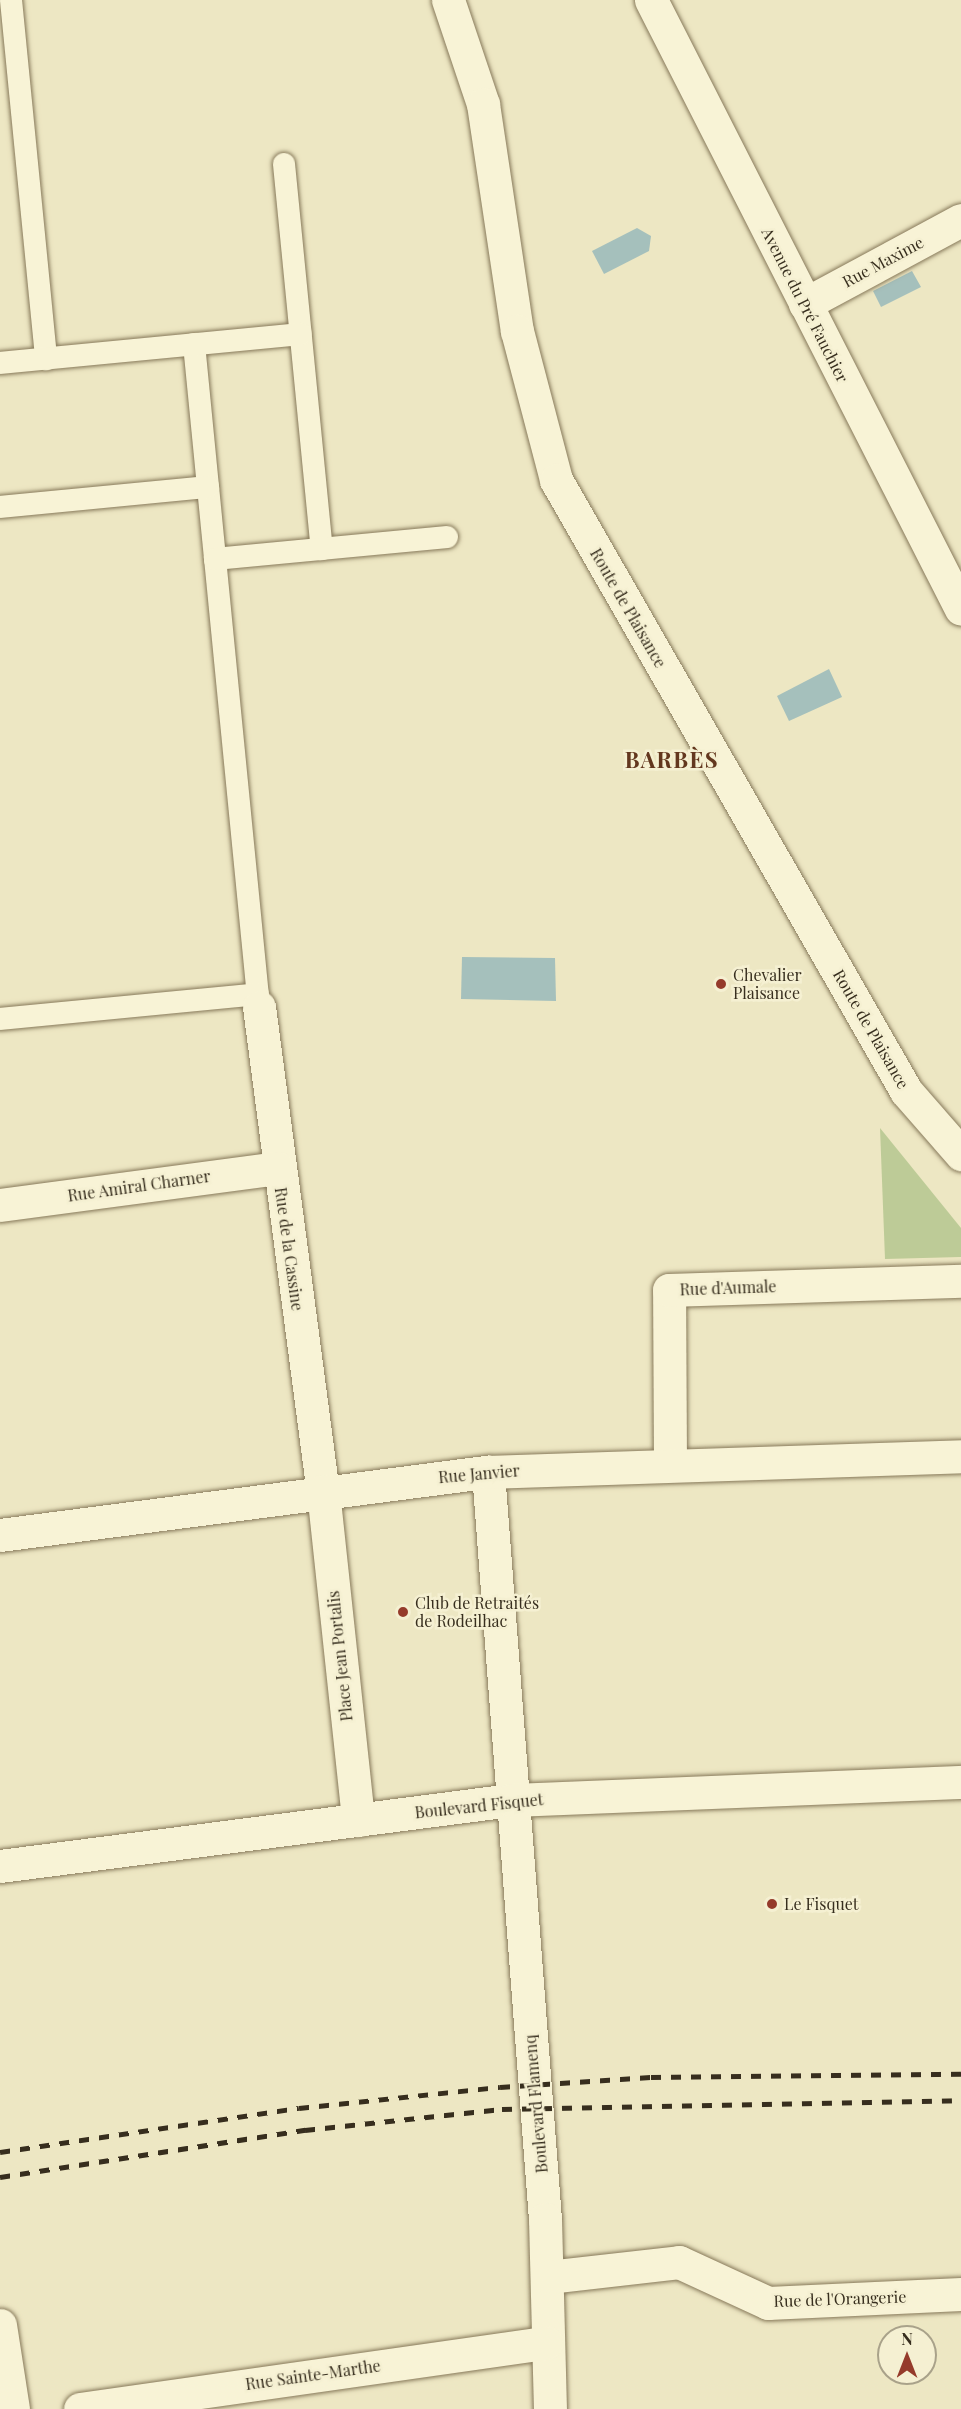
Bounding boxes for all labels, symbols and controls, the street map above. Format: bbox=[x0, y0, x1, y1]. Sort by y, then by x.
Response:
street label: Avenue du Pré Fauchier bbox=[758, 225, 852, 385]
street label: Rue Maxime bbox=[839, 233, 927, 291]
street label: Route de Plaisance bbox=[586, 545, 670, 671]
district label: BARBÈS bbox=[625, 747, 719, 773]
place label: Chevalier Plaisance bbox=[733, 965, 802, 1003]
street label: Route de Plaisance bbox=[829, 966, 913, 1092]
marker: Chevalier Plaisance bbox=[714, 977, 728, 991]
street label: Rue Amiral Charner bbox=[66, 1166, 212, 1206]
street label: Rue de la Cassine bbox=[271, 1186, 307, 1312]
street label: Rue d'Aumale bbox=[679, 1277, 777, 1299]
street label: Rue Janvier bbox=[437, 1461, 521, 1487]
street label: Place Jean Portalis bbox=[324, 1590, 356, 1722]
place label: Club de Retraités de Rodeilhac bbox=[415, 1593, 539, 1631]
marker: Club de Retraités de Rodeilhac bbox=[396, 1605, 410, 1619]
street label: Boulevard Fisquet bbox=[414, 1790, 544, 1822]
place label: Le Fisquet bbox=[784, 1894, 858, 1914]
marker: Le Fisquet bbox=[765, 1897, 779, 1911]
street label: Boulevard Flamenq bbox=[520, 2034, 552, 2174]
street label: Rue de l'Orangerie bbox=[773, 2287, 907, 2311]
north arrow bbox=[877, 2325, 937, 2385]
text: N bbox=[901, 2328, 913, 2349]
street label: Rue Sainte-Marthe bbox=[244, 2356, 382, 2394]

